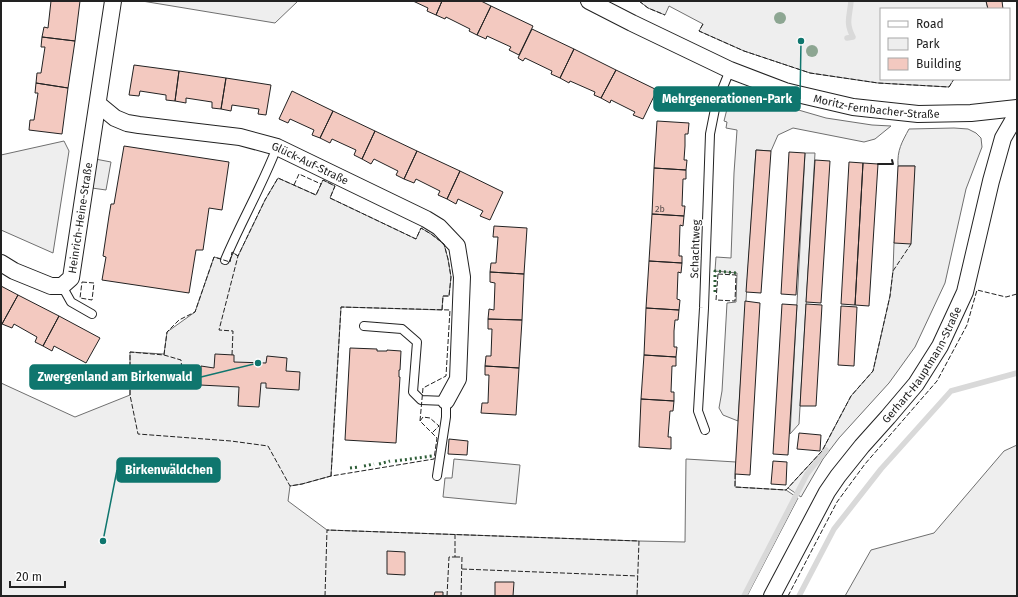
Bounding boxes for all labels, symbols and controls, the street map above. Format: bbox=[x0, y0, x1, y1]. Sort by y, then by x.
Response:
legend bbox=[880, 8, 1010, 80]
text: Road bbox=[916, 17, 944, 31]
text: Park bbox=[916, 37, 940, 51]
text: Building bbox=[916, 57, 962, 71]
callout: Mehrgenerationen-Park bbox=[654, 87, 800, 111]
text: Mehrgenerationen-Park bbox=[662, 92, 792, 106]
street label: Moritz-Fernbacher-Straße bbox=[812, 92, 940, 121]
street label: Glück-Auf-Straße bbox=[270, 140, 351, 188]
street label: Heinrich-Heine-Straße bbox=[66, 162, 95, 274]
house number: 2b bbox=[655, 204, 665, 214]
street label: Schachtweg bbox=[688, 219, 703, 279]
street label: Gerhart-Hauptmann-Straße bbox=[880, 305, 964, 426]
callout: Zwergenland am Birkenwald bbox=[30, 365, 201, 389]
text: Zwergenland am Birkenwald bbox=[38, 370, 192, 384]
callout: Birkenwäldchen bbox=[117, 458, 220, 482]
text: Birkenwäldchen bbox=[125, 463, 213, 477]
scale bar bbox=[10, 563, 65, 589]
text: 20 m bbox=[16, 570, 42, 584]

